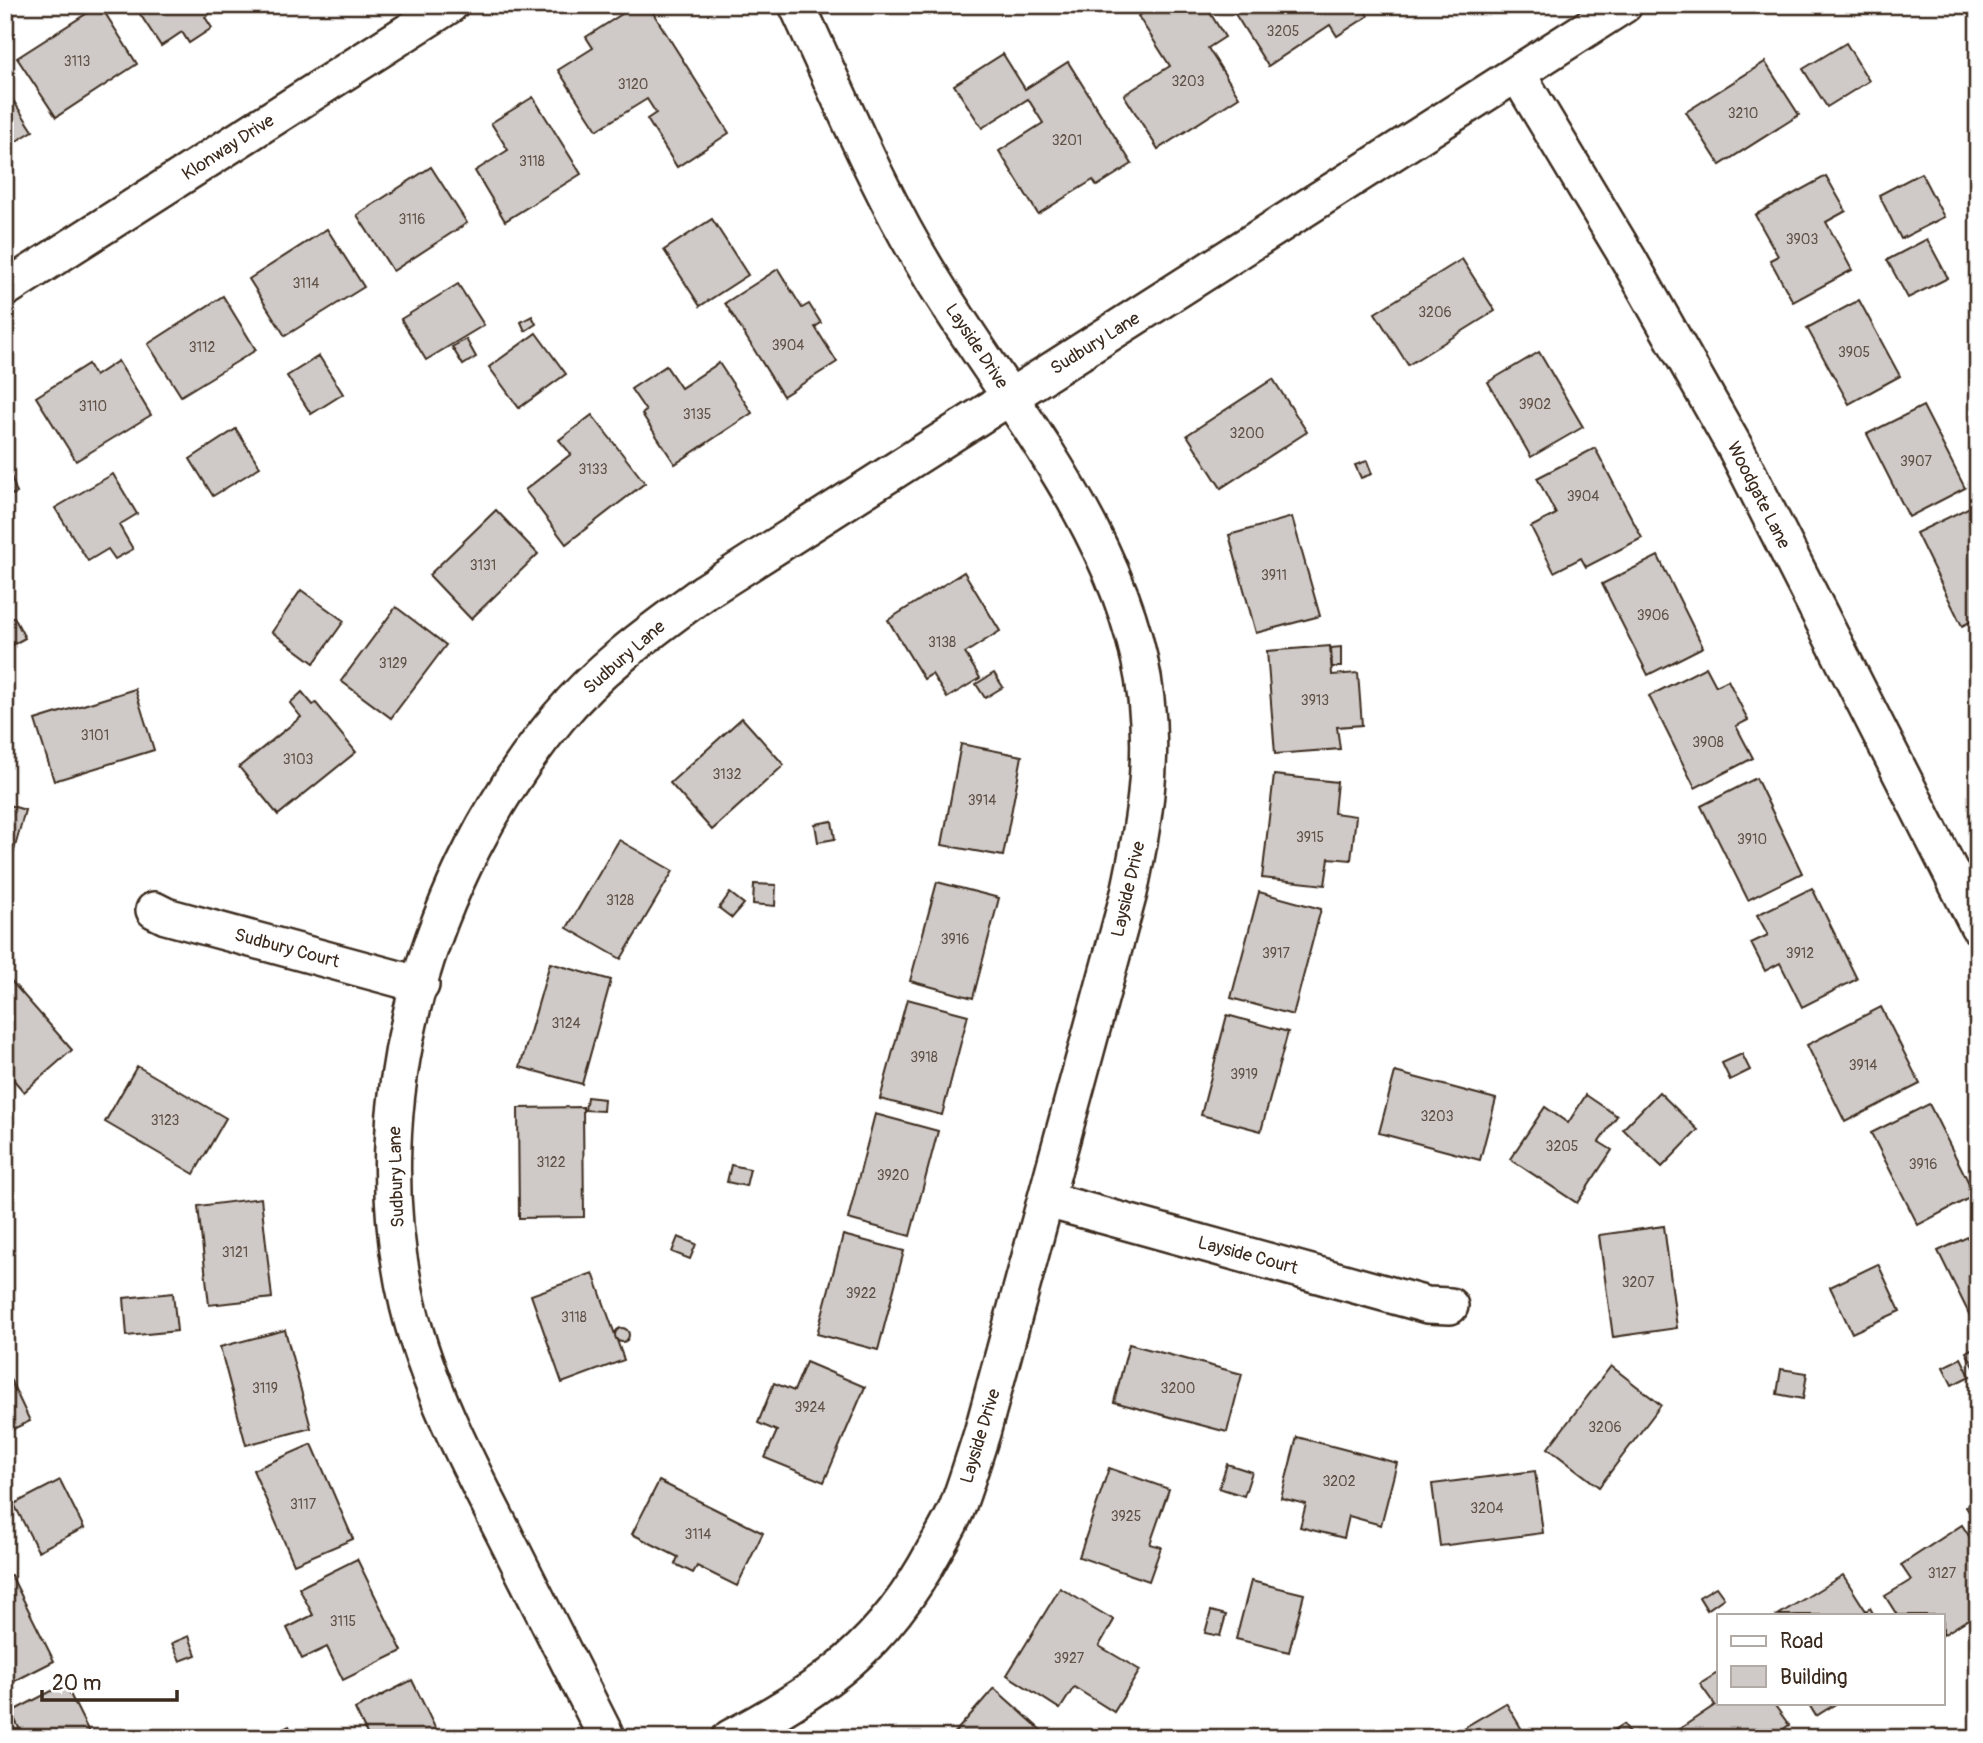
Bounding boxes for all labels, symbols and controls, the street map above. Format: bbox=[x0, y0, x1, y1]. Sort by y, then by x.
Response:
house number: 3205 bbox=[1267, 23, 1299, 40]
house number: 3113 bbox=[64, 53, 90, 70]
house number: 3203 bbox=[1171, 73, 1205, 90]
house number: 3120 bbox=[618, 76, 648, 93]
house number: 3210 bbox=[1728, 105, 1758, 122]
street label: Klonway Drive bbox=[178, 109, 279, 186]
house number: 3201 bbox=[1052, 132, 1082, 149]
house number: 3118 bbox=[519, 153, 545, 170]
house number: 3116 bbox=[399, 211, 425, 228]
house number: 3903 bbox=[1786, 231, 1818, 248]
house number: 3114 bbox=[293, 275, 319, 292]
street label: Layside Drive bbox=[940, 299, 1013, 393]
house number: 3206 bbox=[1418, 304, 1452, 321]
street label: Sudbury Lane bbox=[1046, 307, 1144, 380]
house number: 3904 bbox=[772, 337, 804, 354]
house number: 3112 bbox=[189, 339, 215, 356]
house number: 3905 bbox=[1838, 344, 1870, 361]
house number: 3902 bbox=[1519, 396, 1551, 413]
house number: 3110 bbox=[79, 398, 107, 415]
house number: 3135 bbox=[683, 406, 711, 423]
house number: 3200 bbox=[1230, 425, 1264, 442]
street label: Woodgate Lane bbox=[1722, 438, 1795, 553]
house number: 3907 bbox=[1900, 453, 1933, 470]
house number: 3133 bbox=[579, 461, 608, 478]
house number: 3904 bbox=[1567, 488, 1599, 505]
house number: 3131 bbox=[470, 557, 496, 574]
house number: 3911 bbox=[1261, 567, 1287, 584]
house number: 3906 bbox=[1637, 607, 1669, 624]
street label: Sudbury Lane bbox=[579, 615, 670, 699]
house number: 3138 bbox=[928, 634, 956, 651]
house number: 3129 bbox=[379, 655, 407, 672]
house number: 3913 bbox=[1301, 692, 1329, 709]
house number: 3101 bbox=[81, 727, 109, 744]
house number: 3908 bbox=[1692, 734, 1724, 751]
house number: 3103 bbox=[283, 751, 314, 768]
house number: 3132 bbox=[713, 766, 742, 783]
house number: 3914 bbox=[968, 792, 996, 809]
house number: 3915 bbox=[1296, 829, 1324, 846]
house number: 3910 bbox=[1737, 831, 1767, 848]
street label: Layside Drive bbox=[1106, 839, 1151, 939]
house number: 3128 bbox=[606, 892, 634, 909]
street label: Sudbury Court bbox=[232, 923, 343, 974]
house number: 3916 bbox=[941, 931, 969, 948]
house number: 3917 bbox=[1262, 945, 1291, 962]
house number: 3912 bbox=[1786, 945, 1814, 962]
house number: 3124 bbox=[551, 1015, 581, 1032]
house number: 3918 bbox=[910, 1049, 938, 1066]
house number: 3914 bbox=[1849, 1057, 1877, 1074]
house number: 3919 bbox=[1230, 1066, 1258, 1083]
house number: 3203 bbox=[1420, 1108, 1454, 1125]
house number: 3123 bbox=[151, 1112, 179, 1129]
street label: Sudbury Lane bbox=[383, 1126, 410, 1228]
house number: 3205 bbox=[1546, 1138, 1578, 1155]
house number: 3122 bbox=[537, 1154, 566, 1171]
house number: 3916 bbox=[1909, 1156, 1937, 1173]
house number: 3920 bbox=[877, 1167, 909, 1184]
street label: Layside Court bbox=[1195, 1231, 1301, 1280]
house number: 3121 bbox=[222, 1244, 248, 1261]
house number: 3207 bbox=[1622, 1274, 1655, 1291]
house number: 3922 bbox=[846, 1285, 877, 1302]
house number: 3118 bbox=[561, 1309, 587, 1326]
house number: 3119 bbox=[252, 1380, 278, 1397]
house number: 3200 bbox=[1161, 1380, 1195, 1397]
street label: Layside Drive bbox=[955, 1386, 1006, 1486]
house number: 3924 bbox=[795, 1399, 825, 1416]
house number: 3206 bbox=[1588, 1419, 1622, 1436]
house number: 3202 bbox=[1322, 1473, 1356, 1490]
house number: 3117 bbox=[290, 1496, 317, 1513]
house number: 3204 bbox=[1470, 1500, 1504, 1517]
house number: 3925 bbox=[1111, 1508, 1141, 1525]
house number: 3114 bbox=[685, 1526, 711, 1543]
house number: 3127 bbox=[1928, 1565, 1957, 1582]
house number: 3115 bbox=[330, 1613, 356, 1630]
legend bbox=[1717, 1614, 1944, 1704]
text: Road bbox=[1780, 1628, 1824, 1655]
house number: 3927 bbox=[1054, 1650, 1085, 1667]
scale bar bbox=[42, 1659, 177, 1703]
text: Building bbox=[1780, 1664, 1847, 1691]
text: 20 m bbox=[52, 1670, 101, 1697]

